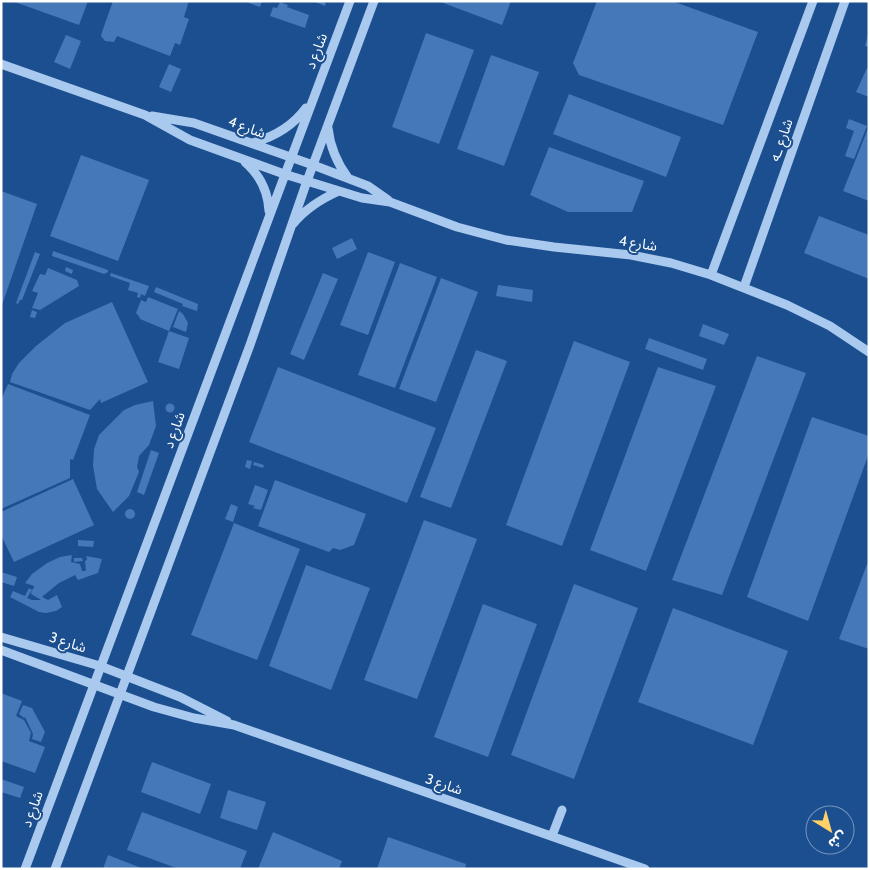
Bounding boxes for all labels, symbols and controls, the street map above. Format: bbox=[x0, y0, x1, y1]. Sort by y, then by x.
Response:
street label: شارع د bbox=[301, 30, 333, 72]
street label: شارع 4 bbox=[225, 112, 268, 144]
street label: شارع ـه bbox=[765, 116, 799, 164]
street label: شارع 4 bbox=[617, 231, 658, 257]
street label: شارع د bbox=[159, 409, 191, 451]
street label: شارع 3 bbox=[47, 628, 89, 658]
street label: شارع 3 bbox=[422, 769, 465, 801]
street label: شارع د bbox=[17, 788, 49, 830]
north arrow bbox=[805, 805, 855, 855]
text: ش bbox=[825, 827, 851, 853]

